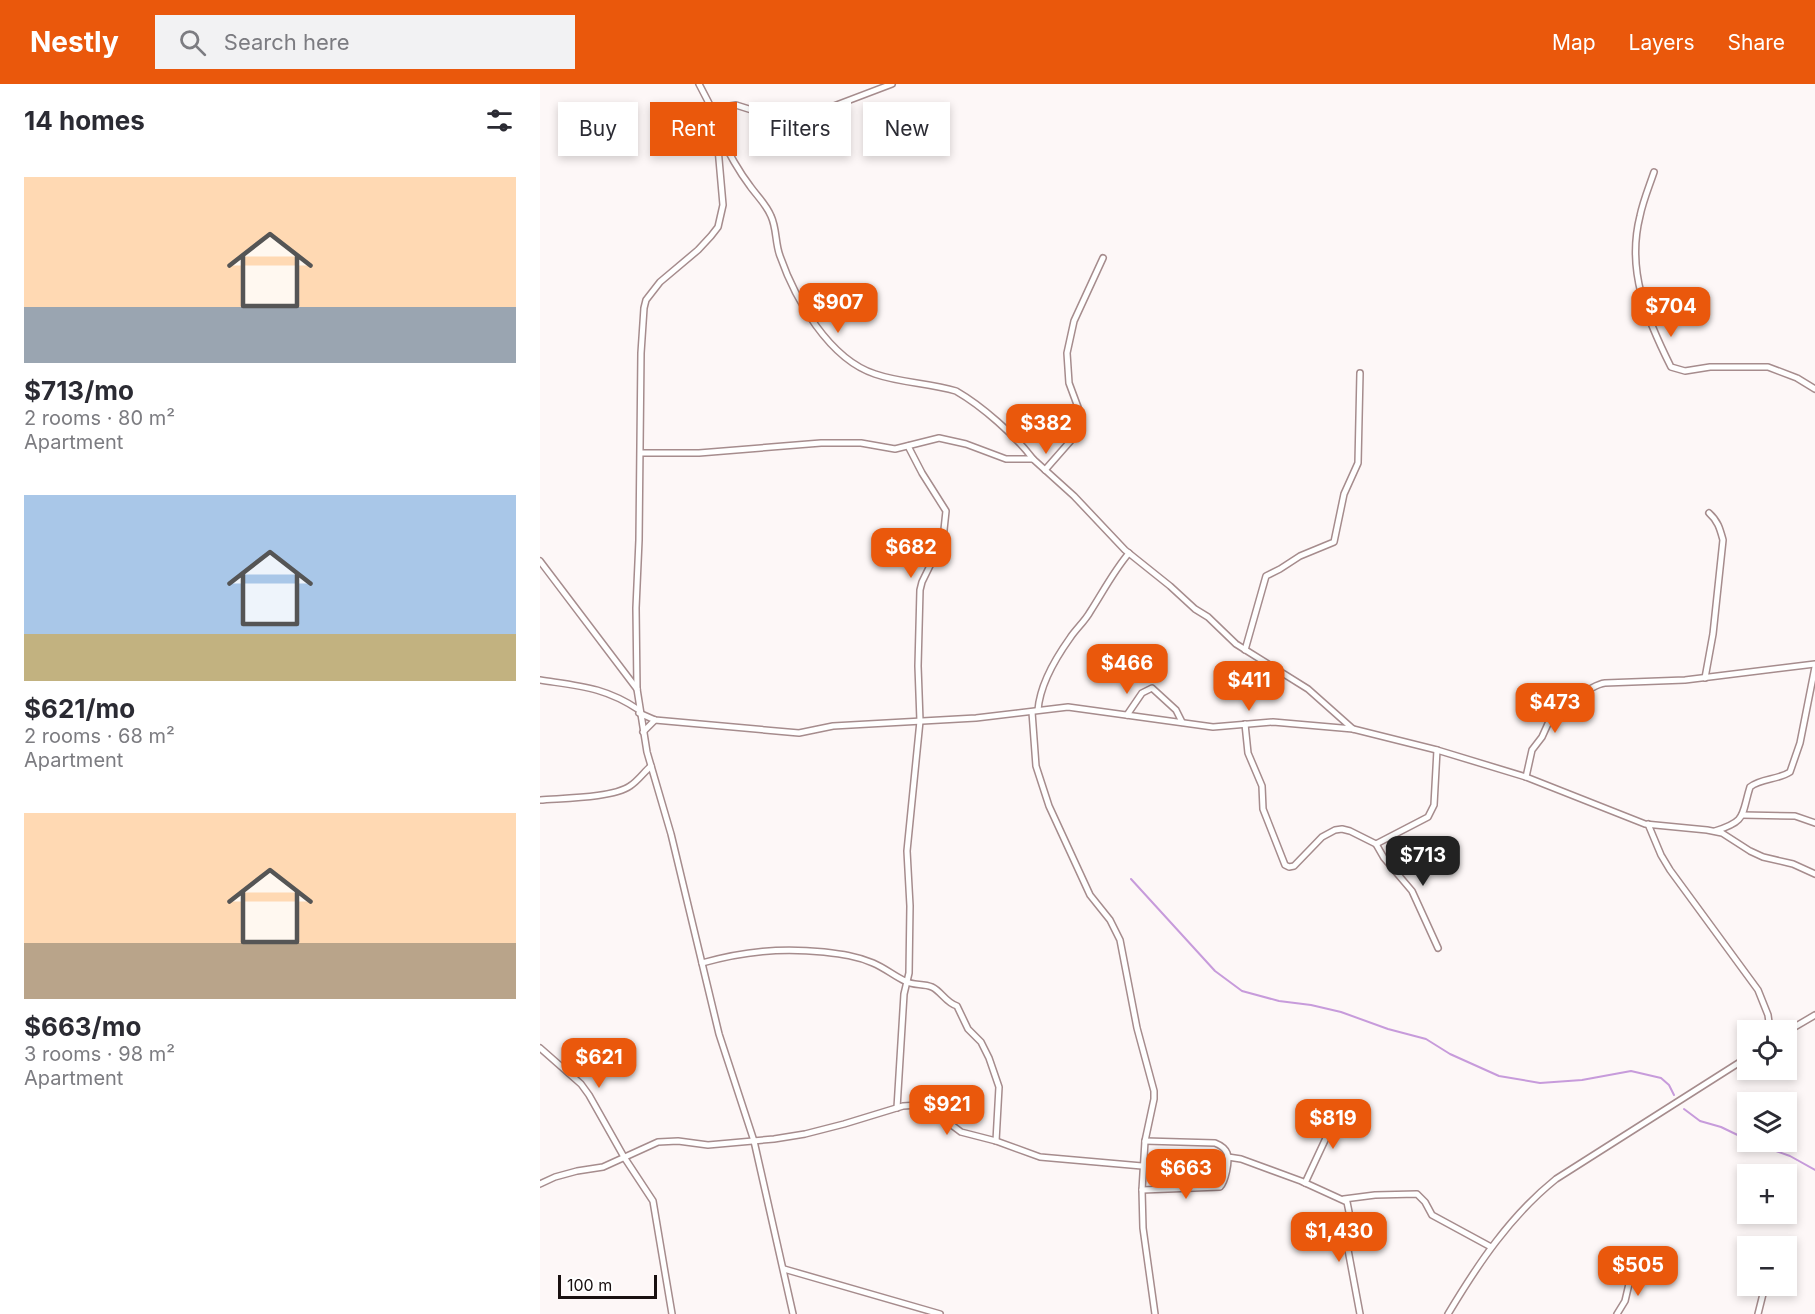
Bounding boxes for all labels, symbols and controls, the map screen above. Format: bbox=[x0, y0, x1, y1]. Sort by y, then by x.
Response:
search box bbox=[155, 15, 575, 69]
text: Nestly bbox=[30, 25, 119, 59]
icon: search bbox=[176, 26, 209, 59]
text: Search here bbox=[224, 29, 350, 55]
text: Map bbox=[1552, 30, 1596, 55]
text: Layers bbox=[1629, 30, 1695, 55]
text: Share bbox=[1728, 30, 1785, 55]
chip: Buy bbox=[558, 102, 638, 156]
chip: Rent bbox=[650, 102, 737, 156]
chip: Filters bbox=[749, 102, 851, 156]
chip: New bbox=[863, 102, 950, 156]
icon: filters bbox=[483, 104, 516, 137]
text: 14 homes bbox=[24, 105, 145, 136]
icon: home bbox=[216, 216, 324, 324]
pin: $907 bbox=[802, 283, 874, 334]
pin: $704 bbox=[1635, 287, 1707, 338]
text: $907 bbox=[813, 290, 863, 314]
text: $704 bbox=[1645, 294, 1697, 318]
text: $713/mo bbox=[24, 375, 134, 406]
pin: $382 bbox=[1010, 404, 1082, 455]
text: 2 rooms · 80 m² bbox=[24, 406, 175, 430]
text: $382 bbox=[1020, 411, 1072, 435]
text: Apartment bbox=[24, 430, 123, 454]
pin: $682 bbox=[875, 528, 947, 579]
icon: home bbox=[216, 534, 324, 642]
text: $682 bbox=[885, 535, 937, 559]
pin: $466 bbox=[1091, 644, 1163, 695]
text: $466 bbox=[1101, 651, 1153, 675]
pin: $411 bbox=[1213, 661, 1285, 712]
text: $411 bbox=[1227, 668, 1271, 692]
pin: $473 bbox=[1519, 683, 1591, 734]
text: $473 bbox=[1530, 690, 1580, 714]
text: $621/mo bbox=[24, 693, 135, 724]
text: 2 rooms · 68 m² bbox=[24, 724, 175, 748]
text: Apartment bbox=[24, 748, 123, 772]
pin: $713 bbox=[1387, 836, 1459, 887]
text: $713 bbox=[1400, 843, 1446, 867]
icon: home bbox=[216, 852, 324, 960]
text: $663/mo bbox=[24, 1011, 141, 1042]
map controls bbox=[1737, 1020, 1797, 1296]
button: locate bbox=[1737, 1020, 1797, 1080]
pin: $621 bbox=[563, 1038, 635, 1089]
text: 3 rooms · 98 m² bbox=[24, 1042, 175, 1066]
text: $621 bbox=[575, 1045, 623, 1069]
text: Apartment bbox=[24, 1066, 123, 1090]
pin: $921 bbox=[911, 1085, 983, 1136]
text: $921 bbox=[923, 1092, 971, 1116]
button: layers bbox=[1737, 1092, 1797, 1152]
pin: $819 bbox=[1297, 1099, 1369, 1150]
text: $819 bbox=[1309, 1106, 1357, 1130]
pin: $663 bbox=[1150, 1149, 1222, 1200]
text: $663 bbox=[1160, 1156, 1212, 1180]
button: + bbox=[1737, 1164, 1797, 1224]
pin: $1,430 bbox=[1290, 1212, 1388, 1263]
text: $1,430 bbox=[1305, 1219, 1373, 1243]
button: − bbox=[1737, 1236, 1797, 1296]
pin: $505 bbox=[1602, 1246, 1674, 1297]
text: $505 bbox=[1612, 1253, 1664, 1277]
scale bar bbox=[558, 1272, 657, 1300]
text: 100 m bbox=[567, 1275, 612, 1295]

